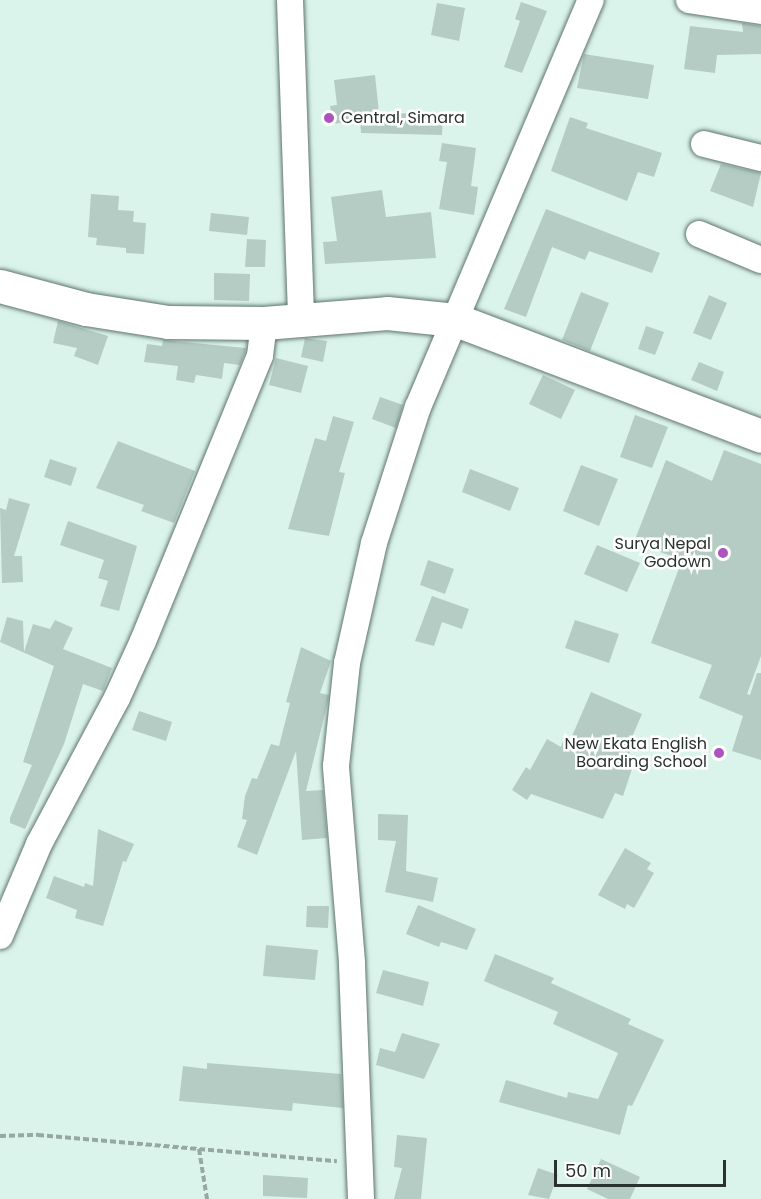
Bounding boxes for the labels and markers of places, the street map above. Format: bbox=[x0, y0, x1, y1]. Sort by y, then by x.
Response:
place label: Central, Simara bbox=[341, 108, 465, 128]
marker: Central, Simara bbox=[322, 111, 336, 125]
place label: Surya Nepal Godown bbox=[615, 534, 711, 572]
marker: Surya Nepal Godown bbox=[716, 546, 730, 560]
place label: New Ekata English Boarding School bbox=[565, 734, 707, 772]
marker: New Ekata English Boarding School bbox=[712, 746, 726, 760]

